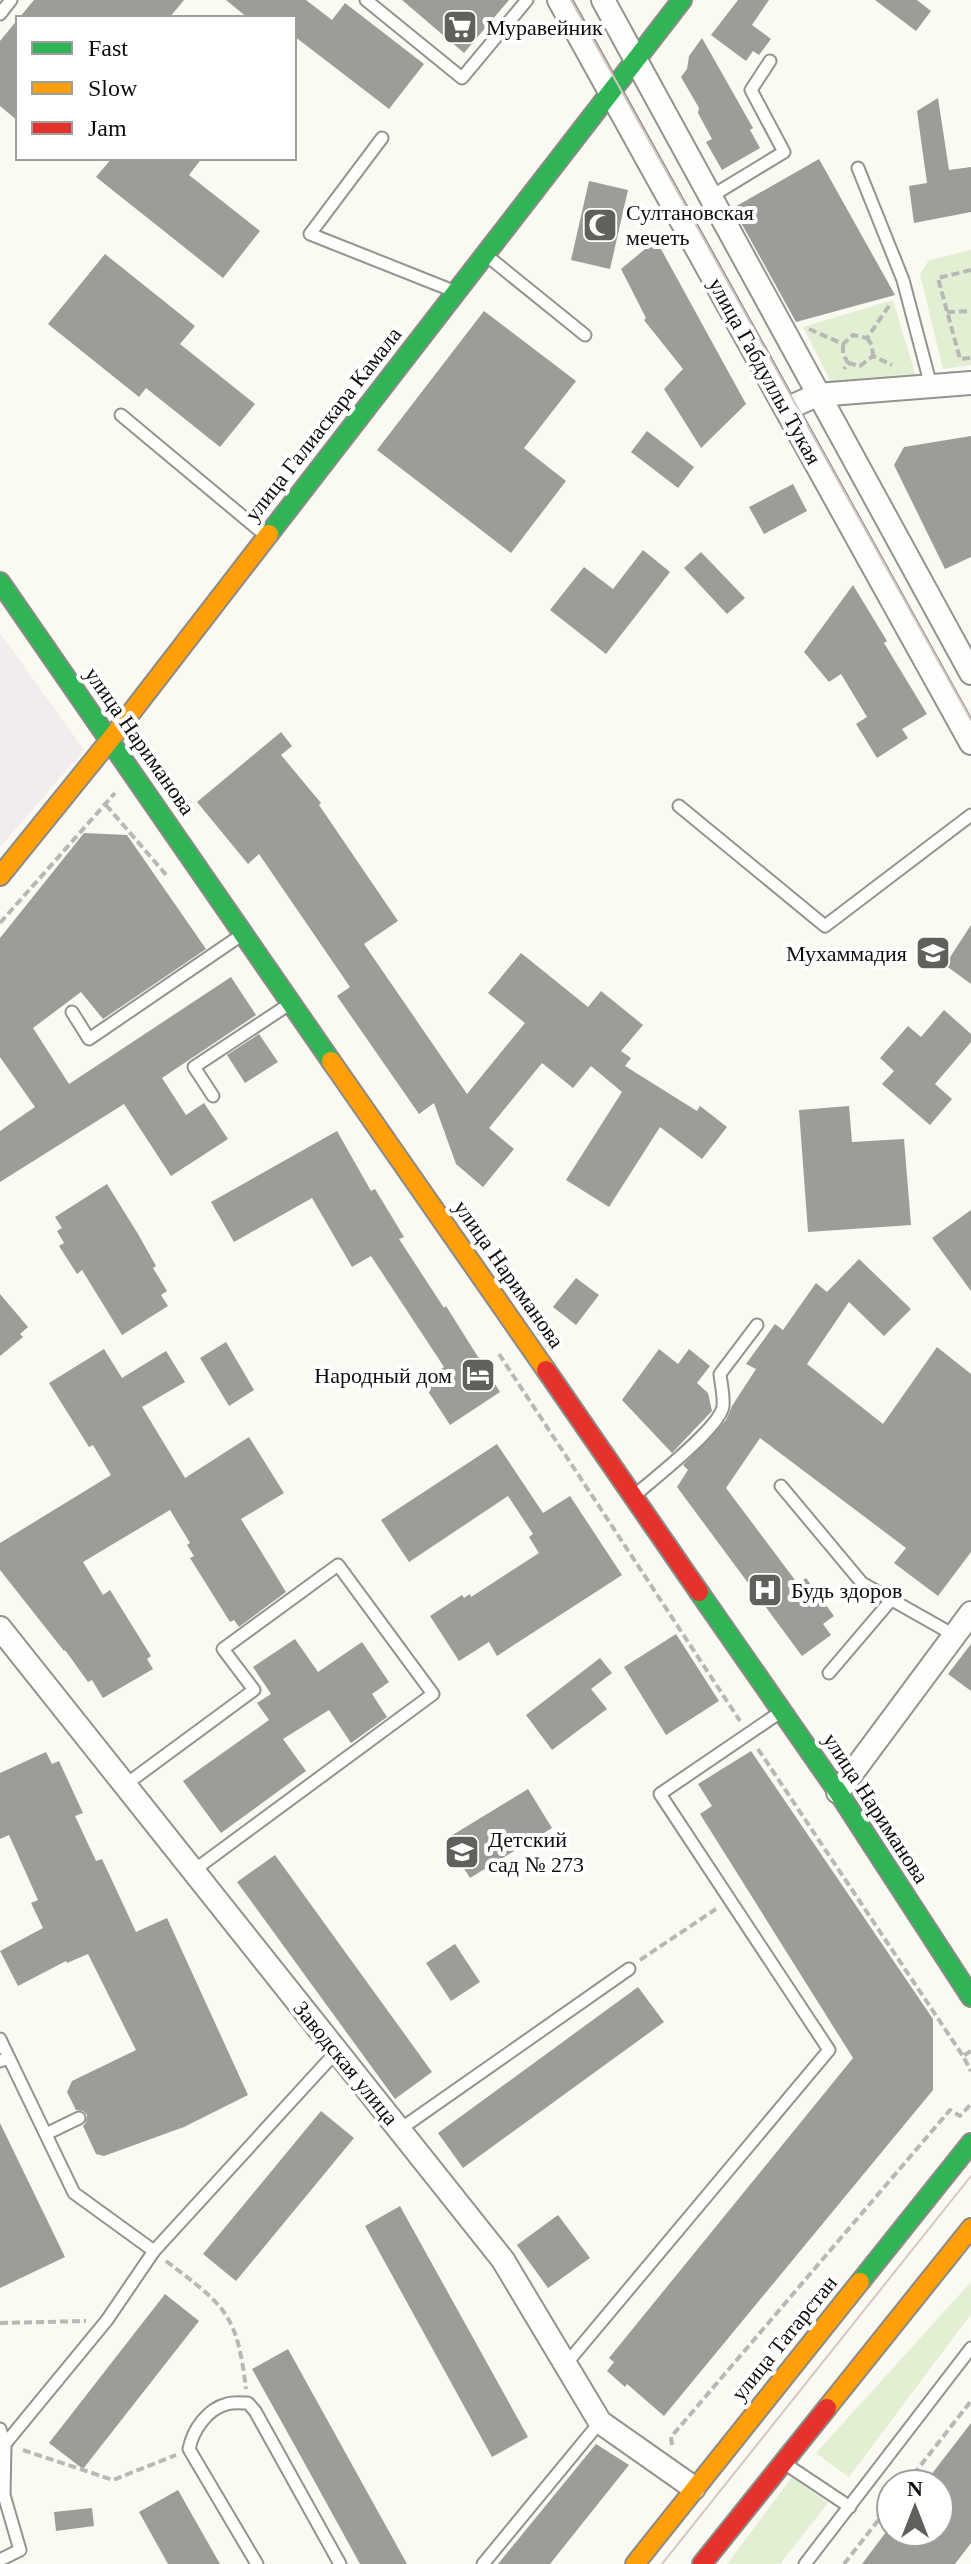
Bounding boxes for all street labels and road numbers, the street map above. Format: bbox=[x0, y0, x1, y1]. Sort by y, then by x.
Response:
street label: улица Габдуллы Тукая bbox=[703, 273, 827, 469]
street label: улица Галиаскара Камала bbox=[240, 322, 407, 526]
street label: улица Нариманова bbox=[80, 662, 200, 820]
street label: улица Нариманова bbox=[449, 1195, 569, 1353]
street label: улица Нариманова bbox=[818, 1728, 934, 1888]
street label: Заводская улица bbox=[288, 1996, 404, 2130]
street label: улица Татарстан bbox=[726, 2270, 842, 2406]

